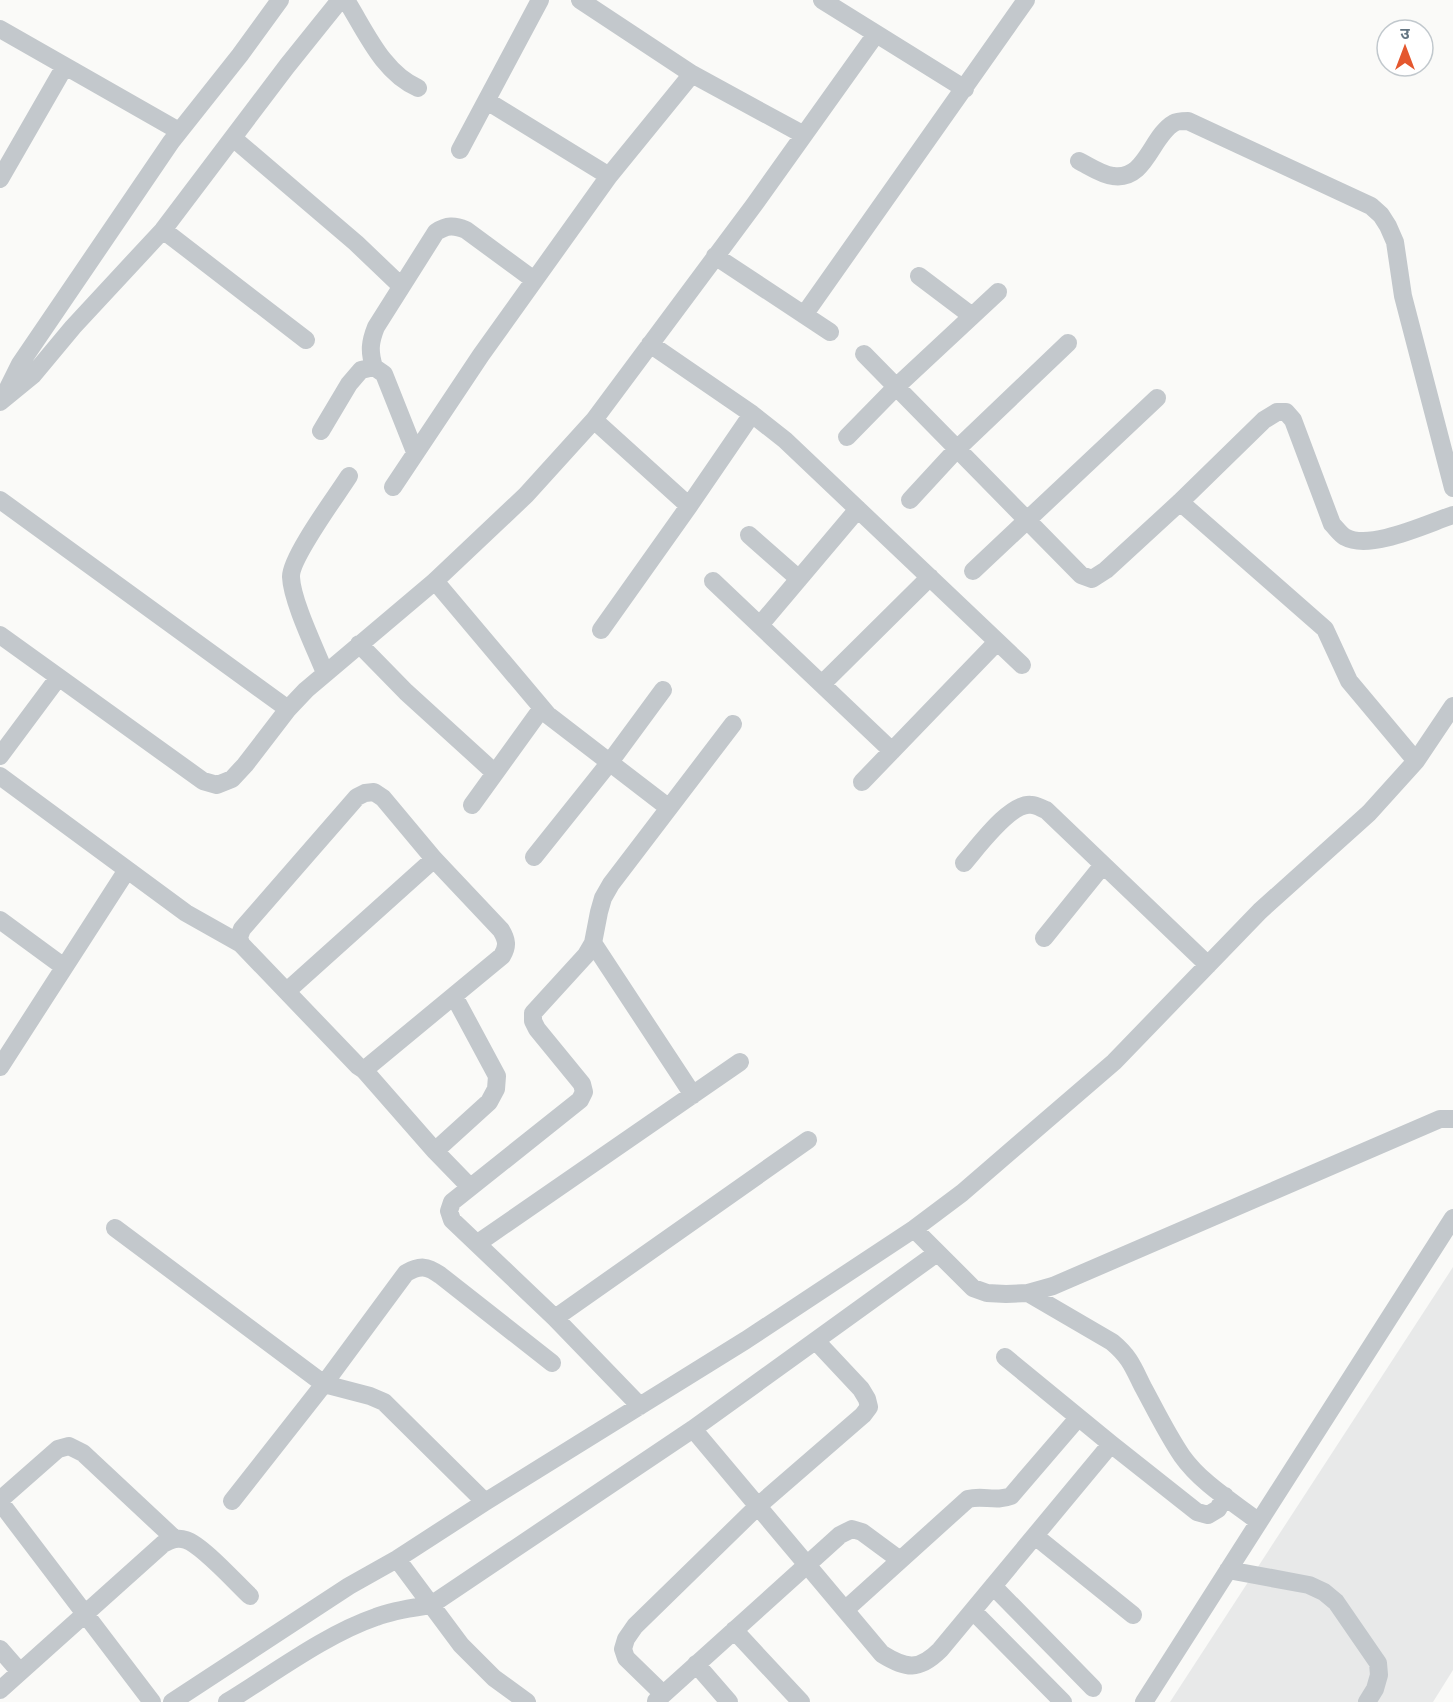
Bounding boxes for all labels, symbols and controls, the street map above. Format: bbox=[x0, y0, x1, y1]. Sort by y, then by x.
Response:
north arrow bbox=[1375, 18, 1435, 78]
text: उ bbox=[1400, 25, 1410, 42]

